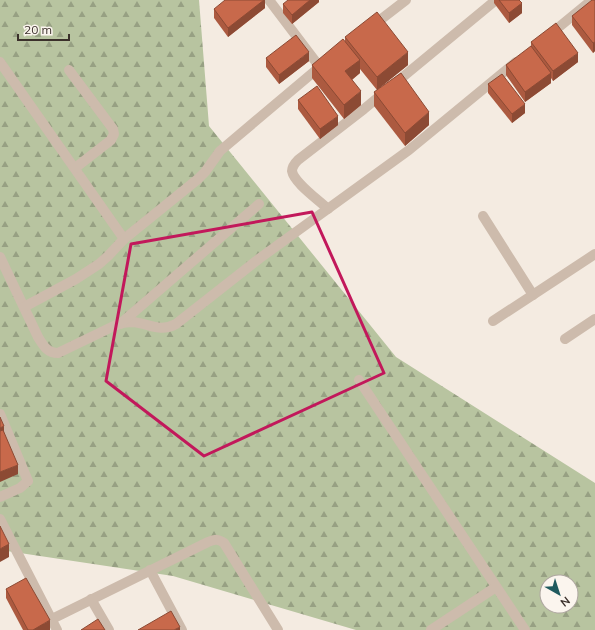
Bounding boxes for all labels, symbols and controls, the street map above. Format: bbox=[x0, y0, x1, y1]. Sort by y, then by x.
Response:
scale bar bbox=[18, 16, 69, 42]
text: 20 m bbox=[24, 22, 52, 37]
north arrow bbox=[539, 574, 579, 614]
text: N bbox=[558, 594, 573, 610]

